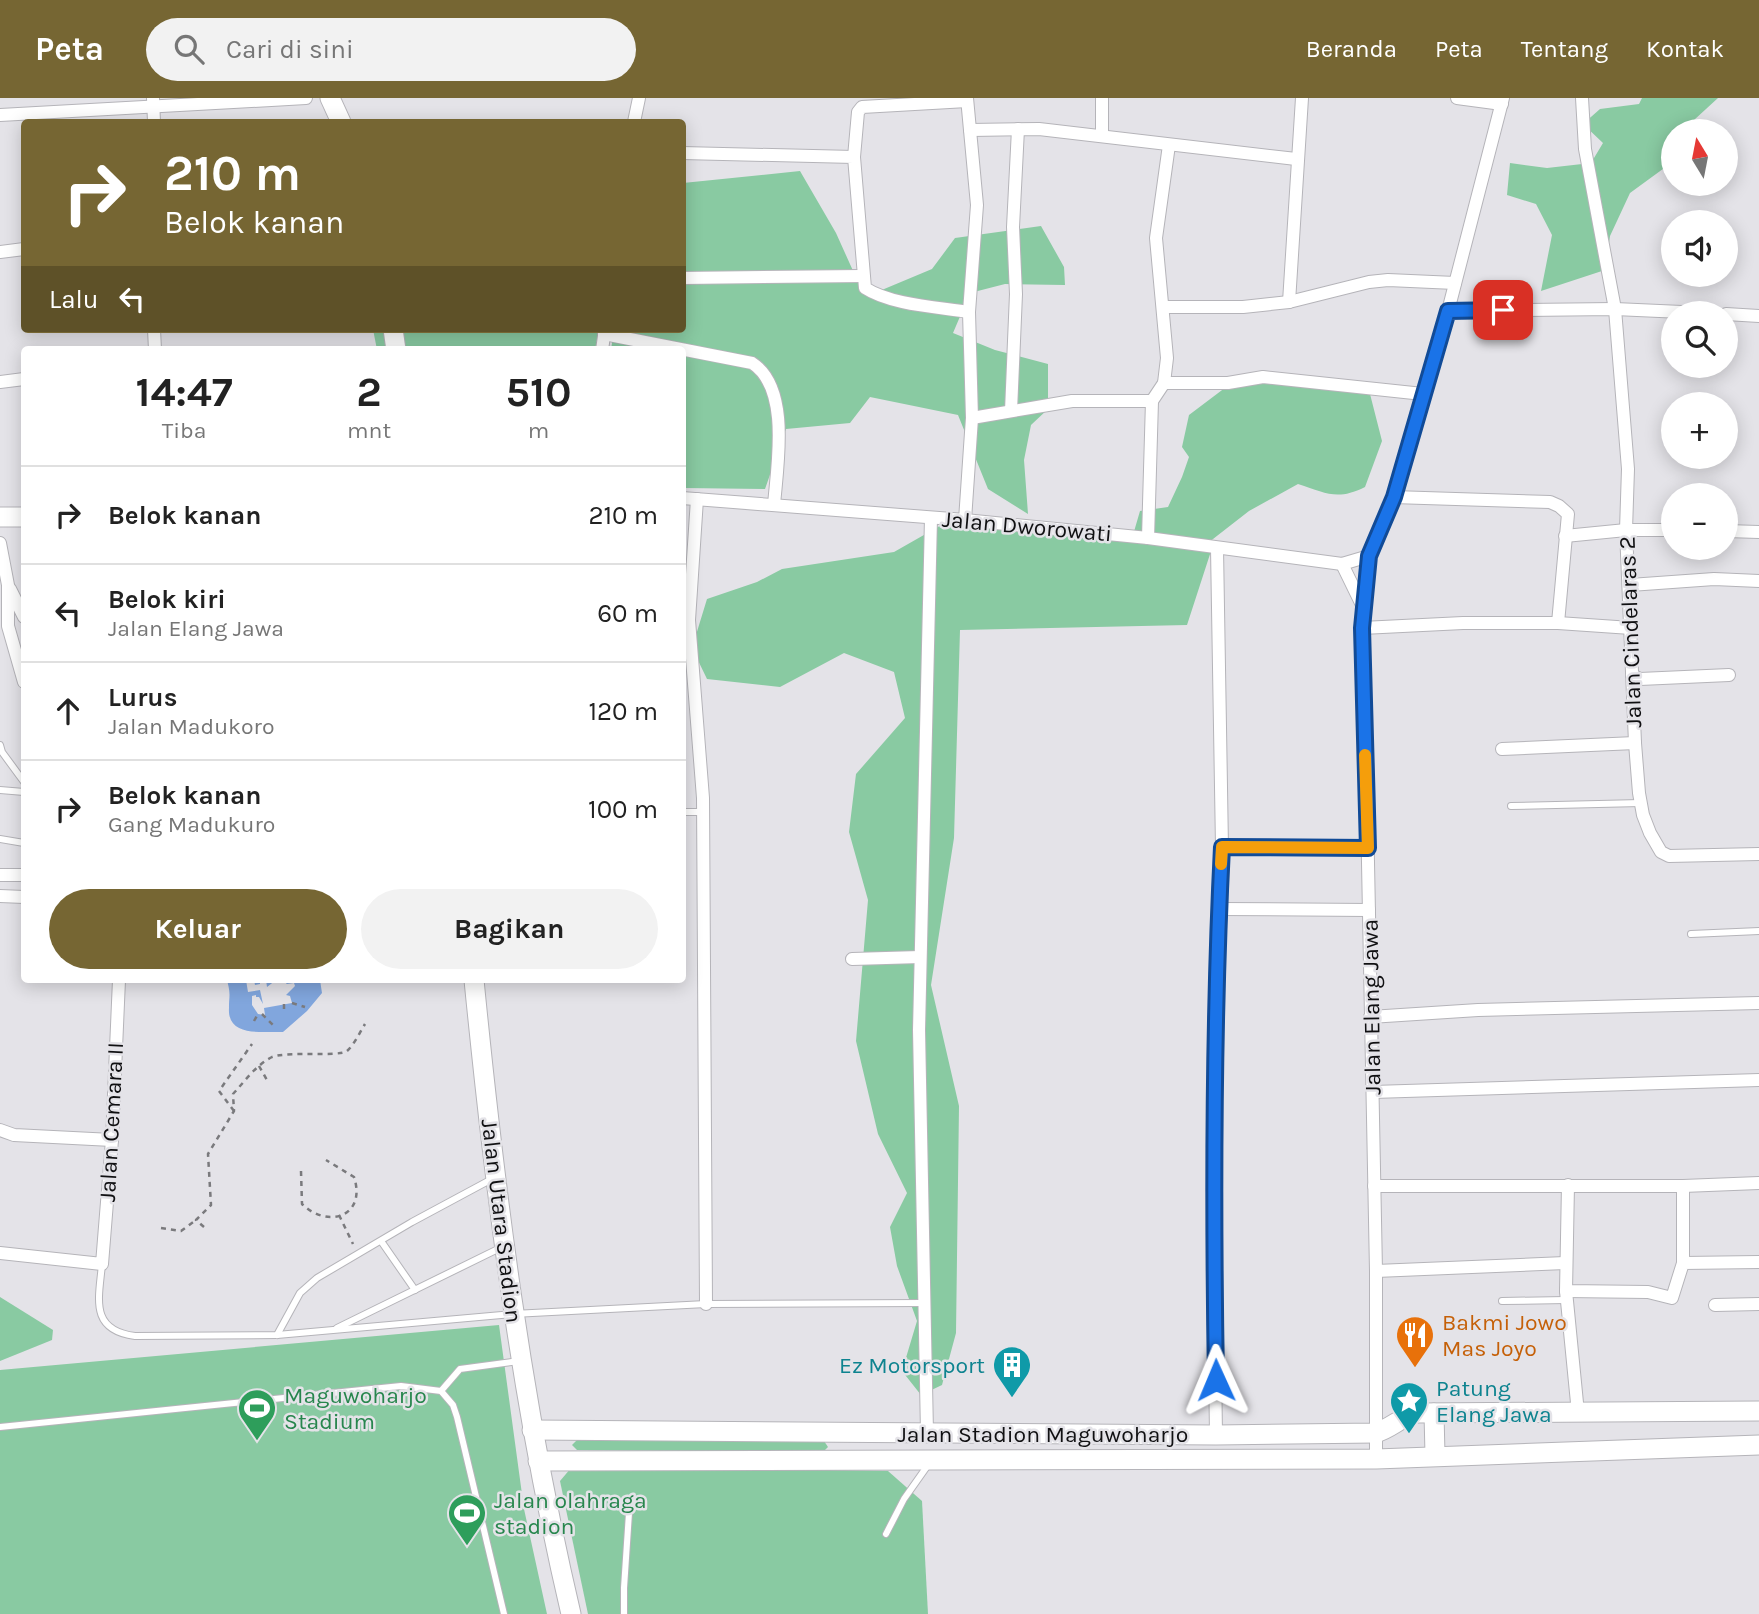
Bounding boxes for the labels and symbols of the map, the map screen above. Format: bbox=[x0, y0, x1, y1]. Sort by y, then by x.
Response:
north arrow bbox=[1661, 119, 1738, 196]
pin bbox=[1473, 280, 1533, 340]
street label: Jalan Dworowati bbox=[941, 506, 1113, 547]
street label: Jalan Cindelaras 2 bbox=[1614, 536, 1647, 728]
street label: Jalan Elang Jawa bbox=[1356, 919, 1387, 1095]
street label: Jalan Cemara II bbox=[94, 1042, 129, 1203]
street label: Jalan Utara Stadion bbox=[476, 1118, 527, 1325]
place label: Bakmi Jowo Mas Joyo bbox=[1442, 1309, 1567, 1362]
restaurant icon: Bakmi Jowo Mas Joyo bbox=[1394, 1314, 1436, 1369]
position arrow bbox=[1179, 1343, 1253, 1417]
building icon: Ez Motorsport bbox=[991, 1344, 1033, 1399]
place label: Ez Motorsport bbox=[839, 1352, 985, 1379]
place label: Patung Elang Jawa bbox=[1436, 1375, 1552, 1428]
place icon: Patung Elang Jawa bbox=[1388, 1380, 1430, 1435]
place label: Maguwoharjo Stadium bbox=[284, 1382, 427, 1435]
sports icon: Maguwoharjo Stadium bbox=[236, 1387, 278, 1442]
street label: Jalan Stadion Maguwoharjo bbox=[898, 1421, 1188, 1448]
place label: Jalan olahraga stadion bbox=[494, 1487, 647, 1540]
sports icon: Jalan olahraga stadion bbox=[446, 1492, 488, 1547]

